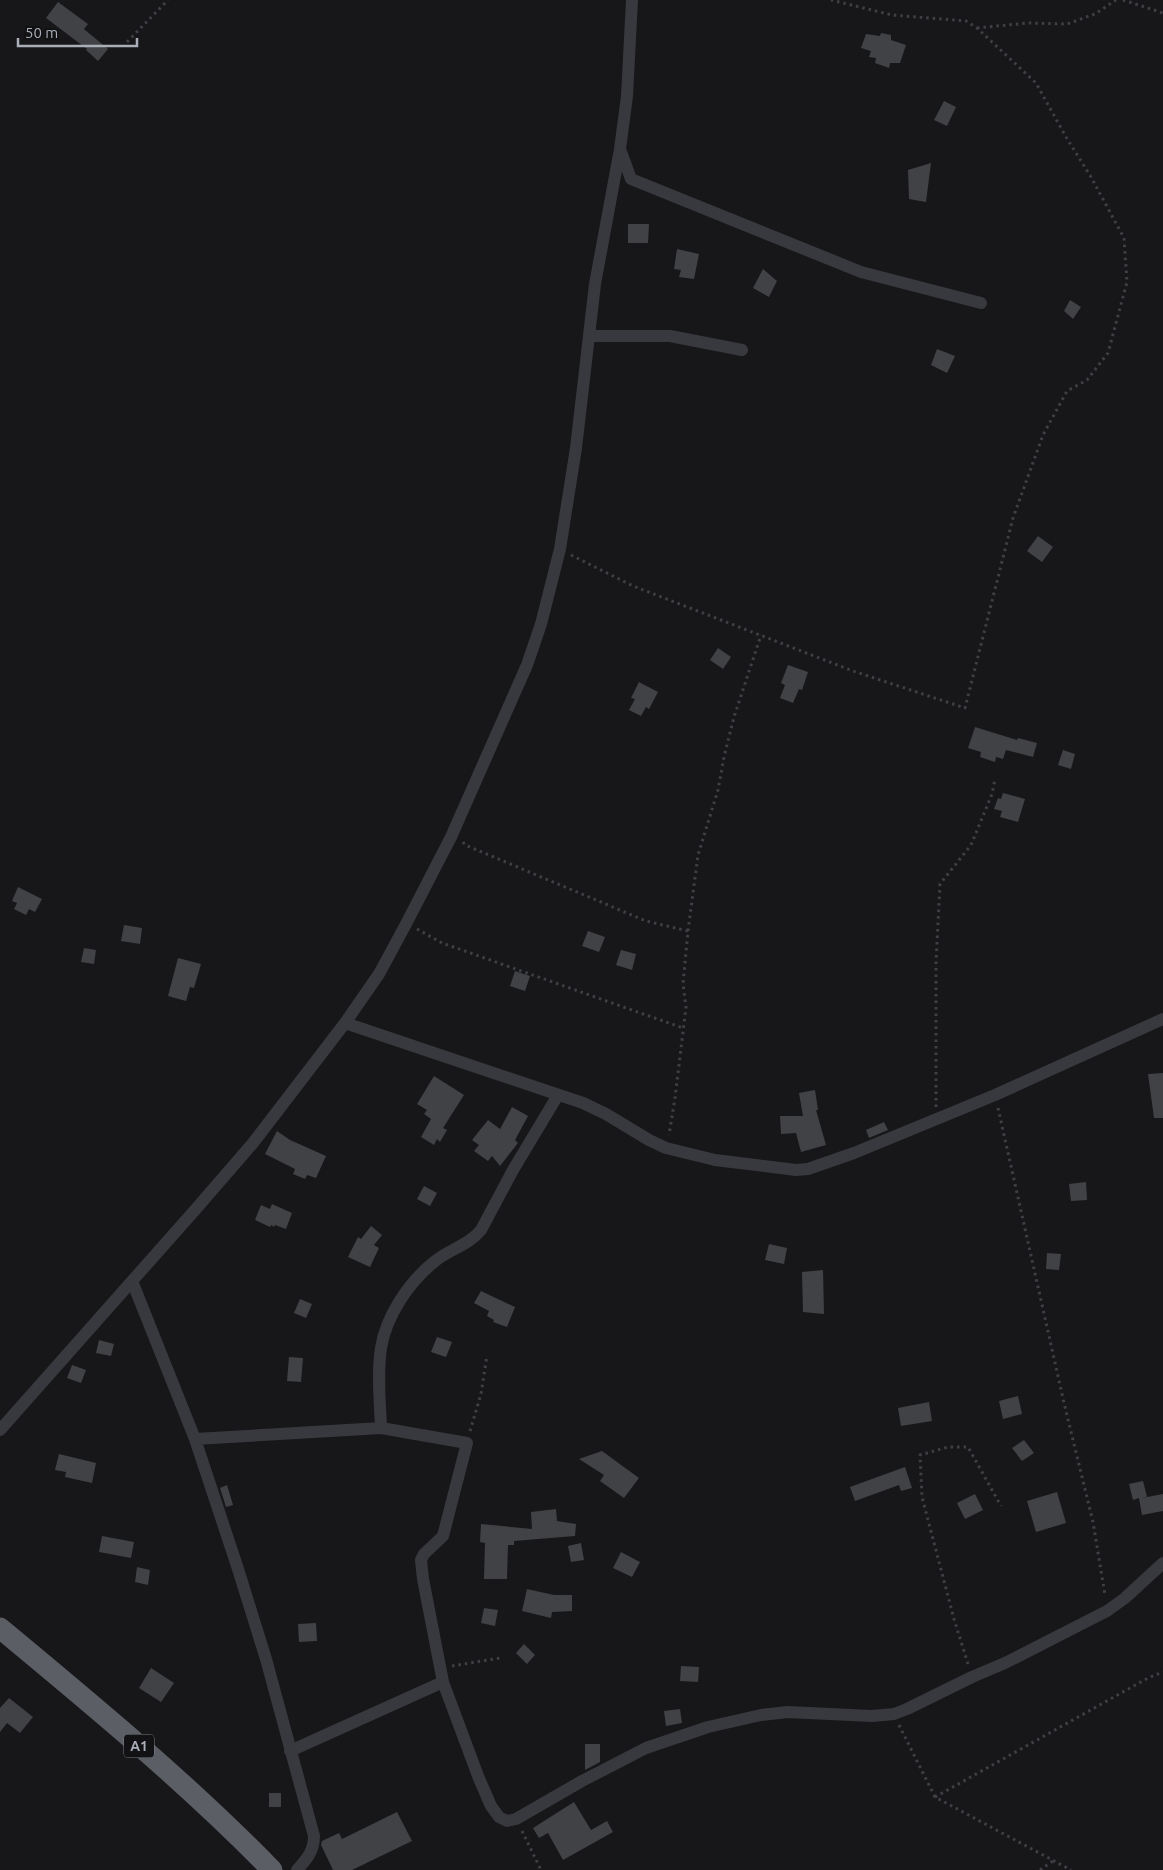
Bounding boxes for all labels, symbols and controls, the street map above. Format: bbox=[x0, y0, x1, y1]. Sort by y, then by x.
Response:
scale bar bbox=[18, 15, 136, 47]
text: 50 m bbox=[25, 24, 58, 41]
road number: A1 bbox=[124, 1734, 154, 1758]

